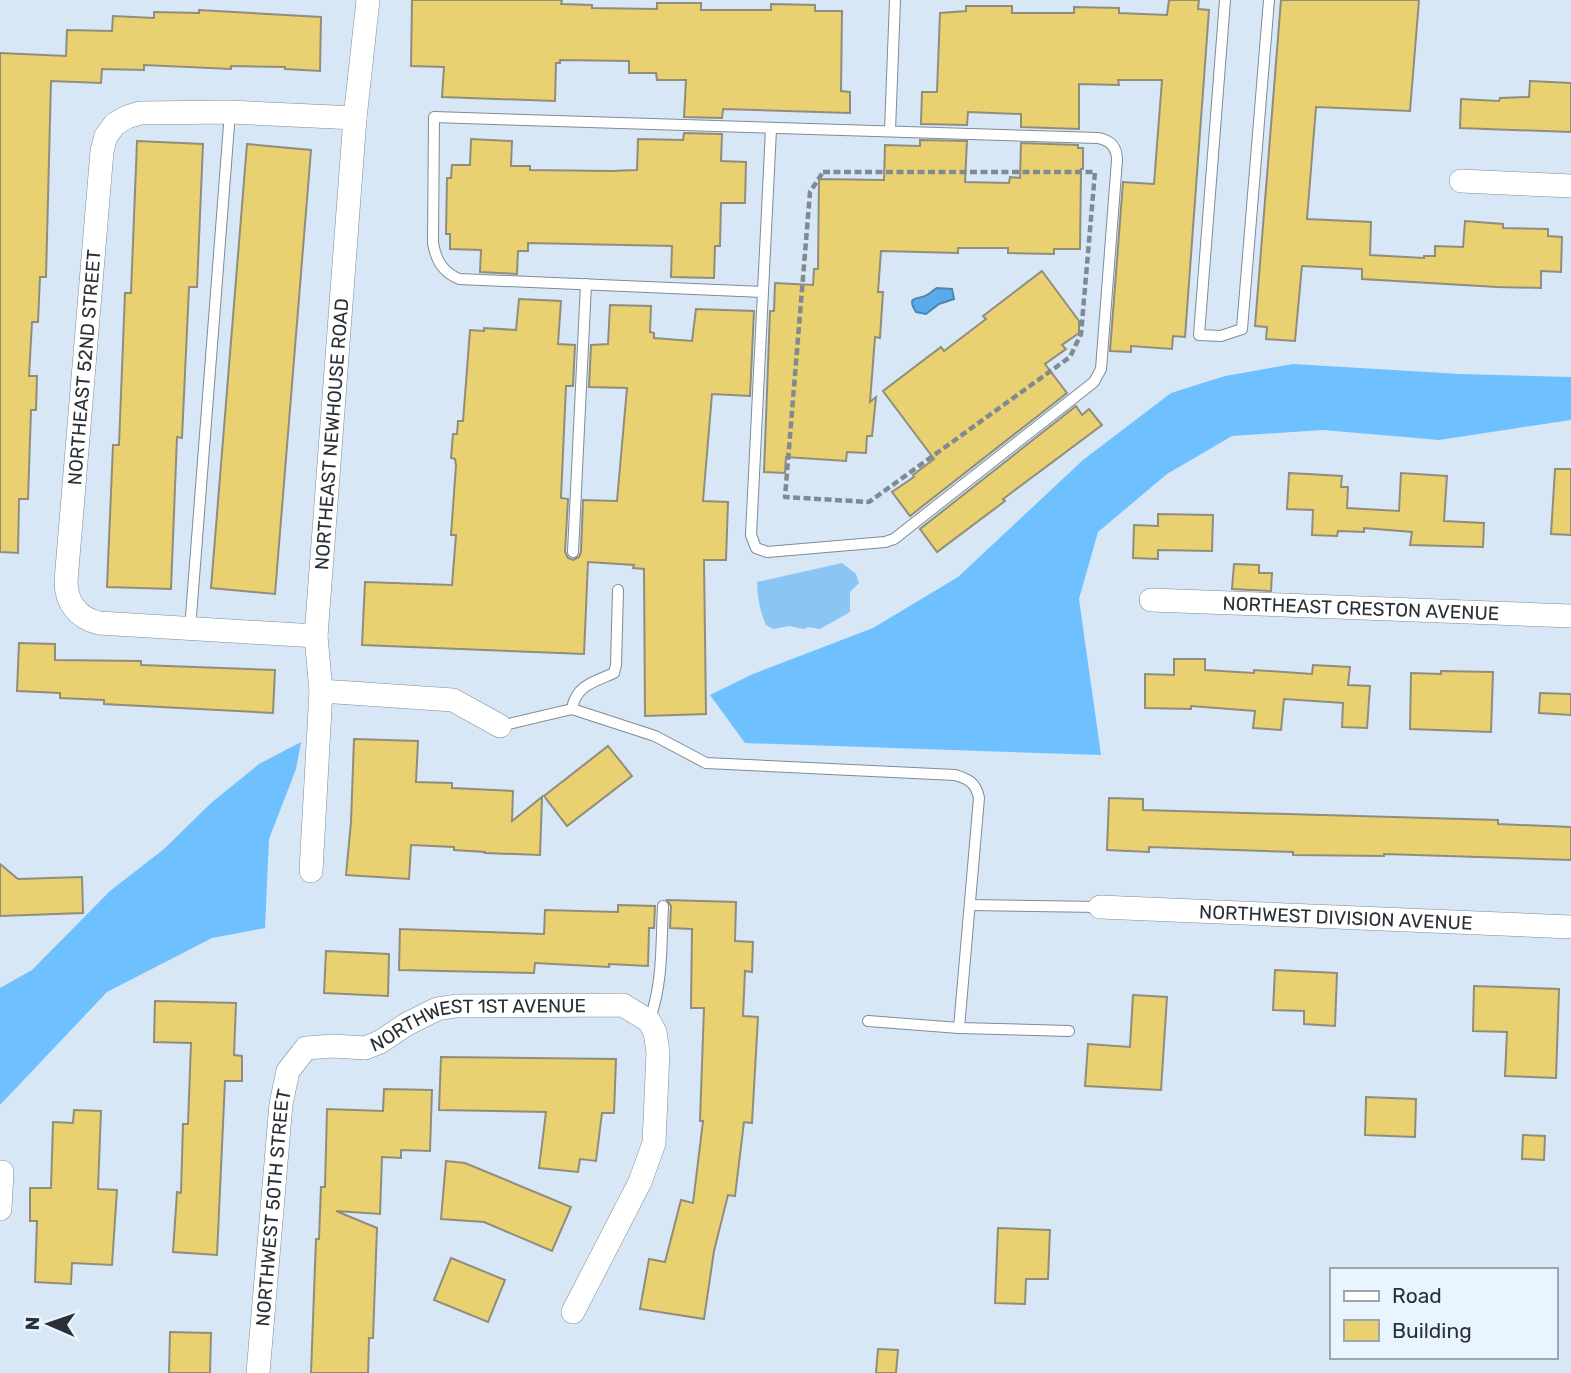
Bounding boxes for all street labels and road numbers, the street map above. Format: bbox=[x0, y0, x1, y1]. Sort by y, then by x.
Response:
street label: NORTHEAST 52ND STREET bbox=[63, 248, 105, 486]
street label: NORTHEAST NEWHOUSE ROAD bbox=[310, 297, 353, 571]
street label: NORTHEAST CRESTON AVENUE bbox=[1222, 591, 1500, 625]
street label: NORTHWEST DIVISION AVENUE bbox=[1199, 900, 1473, 934]
street label: NORTHWEST 1ST AVENUE bbox=[367, 994, 586, 1056]
street label: NORTHWEST 50TH STREET bbox=[251, 1087, 295, 1327]

